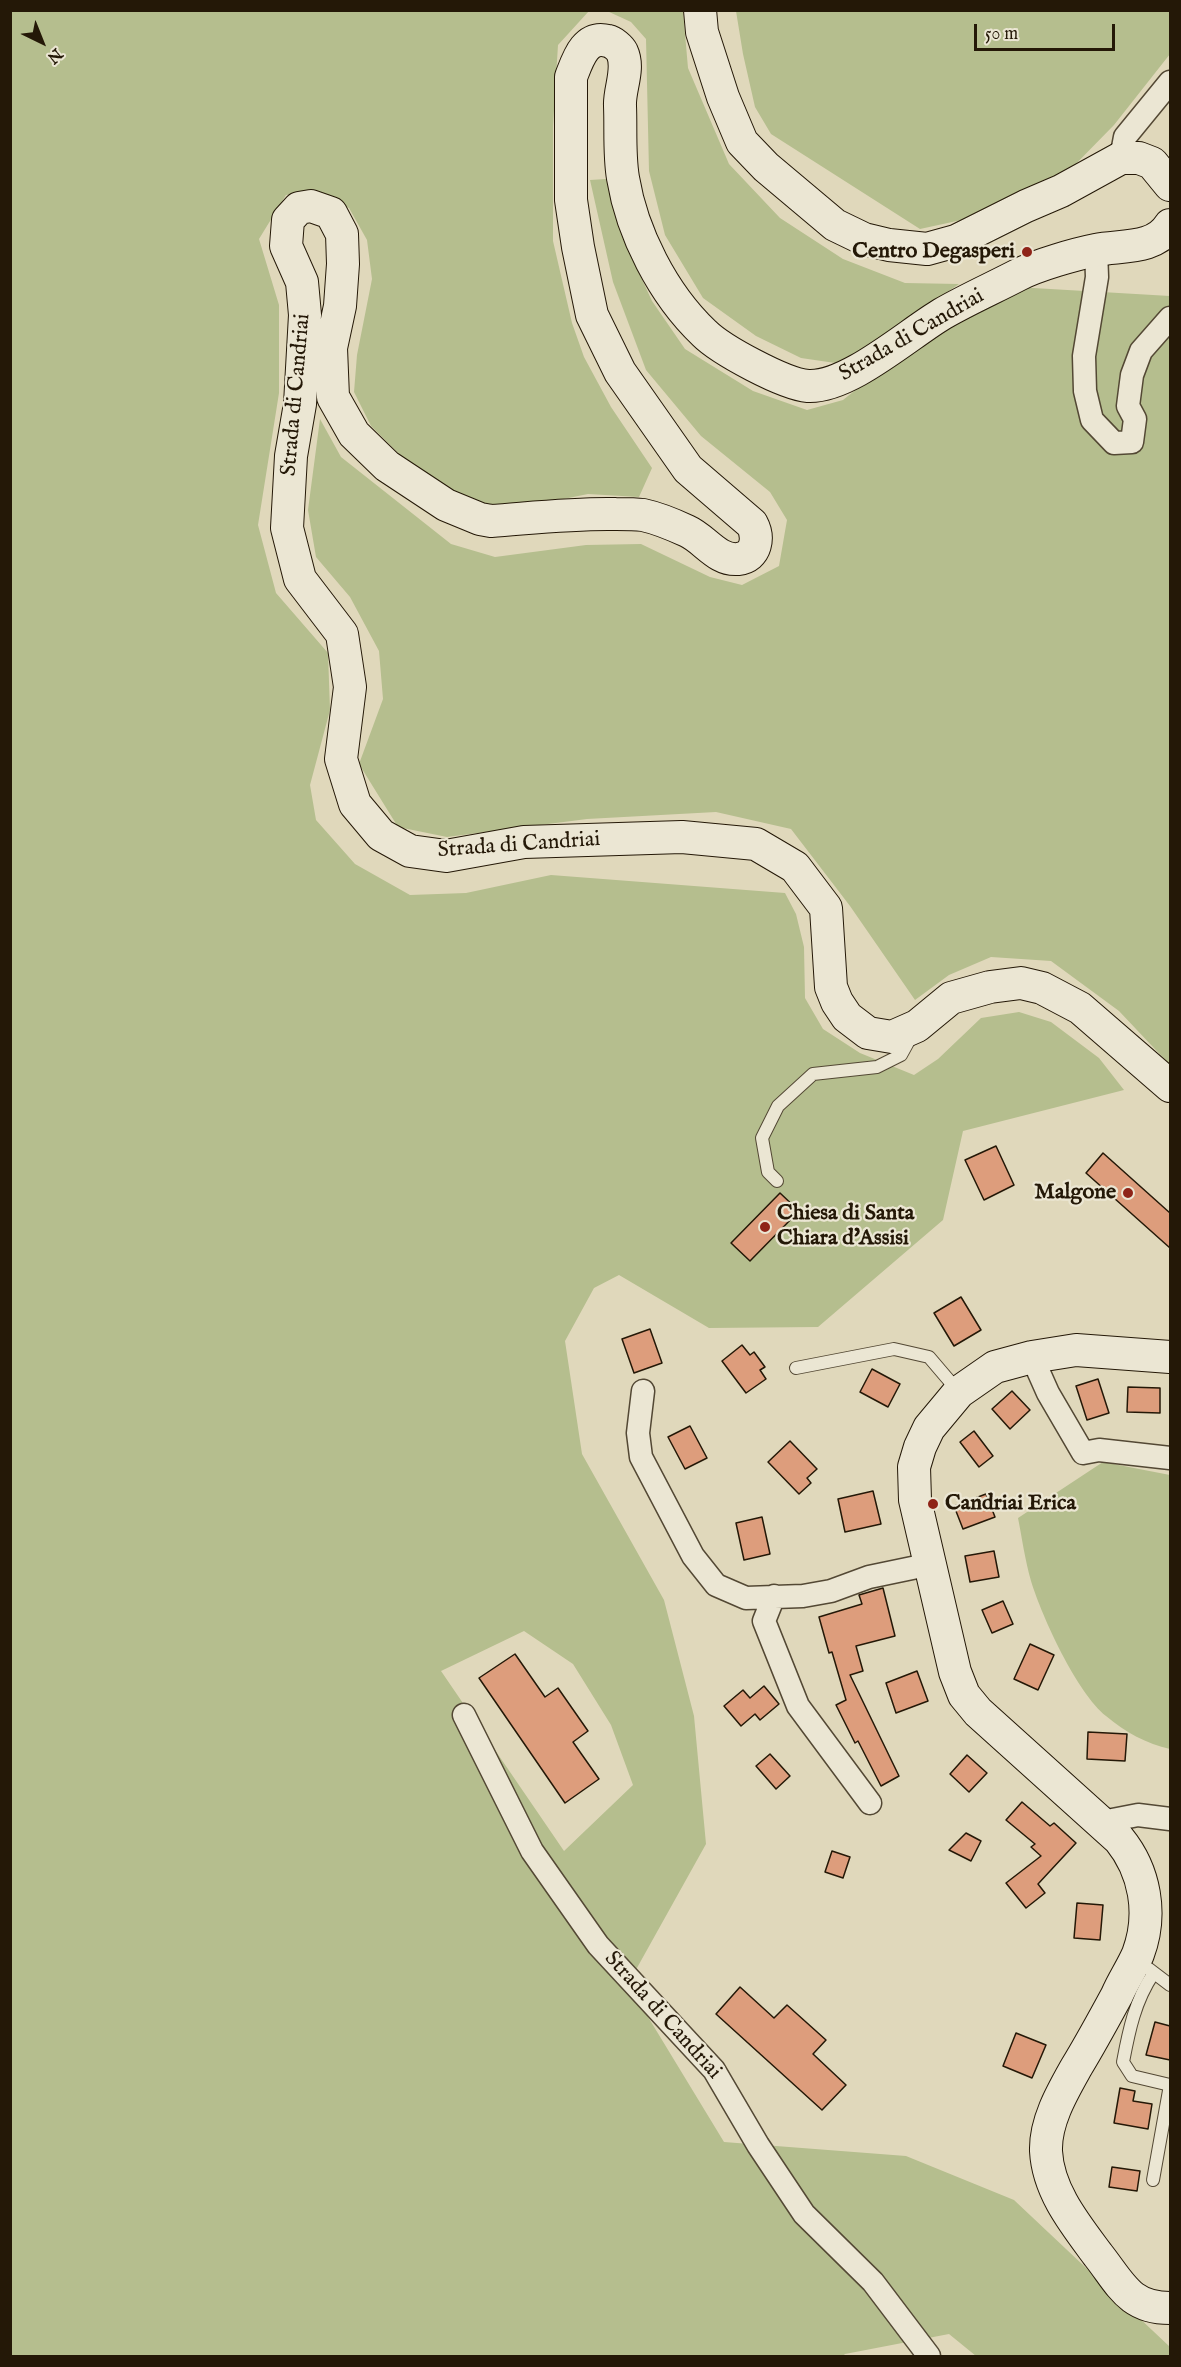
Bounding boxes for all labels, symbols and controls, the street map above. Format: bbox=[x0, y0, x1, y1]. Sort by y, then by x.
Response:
north arrow bbox=[12, 12, 72, 72]
scale bar bbox=[977, 12, 1118, 50]
text: 50 m bbox=[985, 23, 1018, 46]
text: N bbox=[42, 43, 66, 67]
place label: Centro Degasperi bbox=[852, 239, 1015, 265]
marker: Centro Degasperi bbox=[1020, 245, 1034, 259]
street label: Strada di Candriai bbox=[835, 284, 989, 388]
street label: Strada di Candriai bbox=[277, 313, 317, 477]
street label: Strada di Candriai bbox=[437, 827, 601, 865]
place label: Malgone bbox=[1034, 1180, 1116, 1206]
marker: Malgone bbox=[1121, 1186, 1135, 1200]
place label: Chiesa di Santa Chiara d'Assisi bbox=[777, 1201, 914, 1252]
marker: Chiesa di Santa Chiara d'Assisi bbox=[758, 1220, 772, 1234]
place label: Candriai Erica bbox=[945, 1491, 1076, 1517]
marker: Candriai Erica bbox=[926, 1497, 940, 1511]
street label: Strada di Candriai bbox=[598, 1947, 726, 2085]

